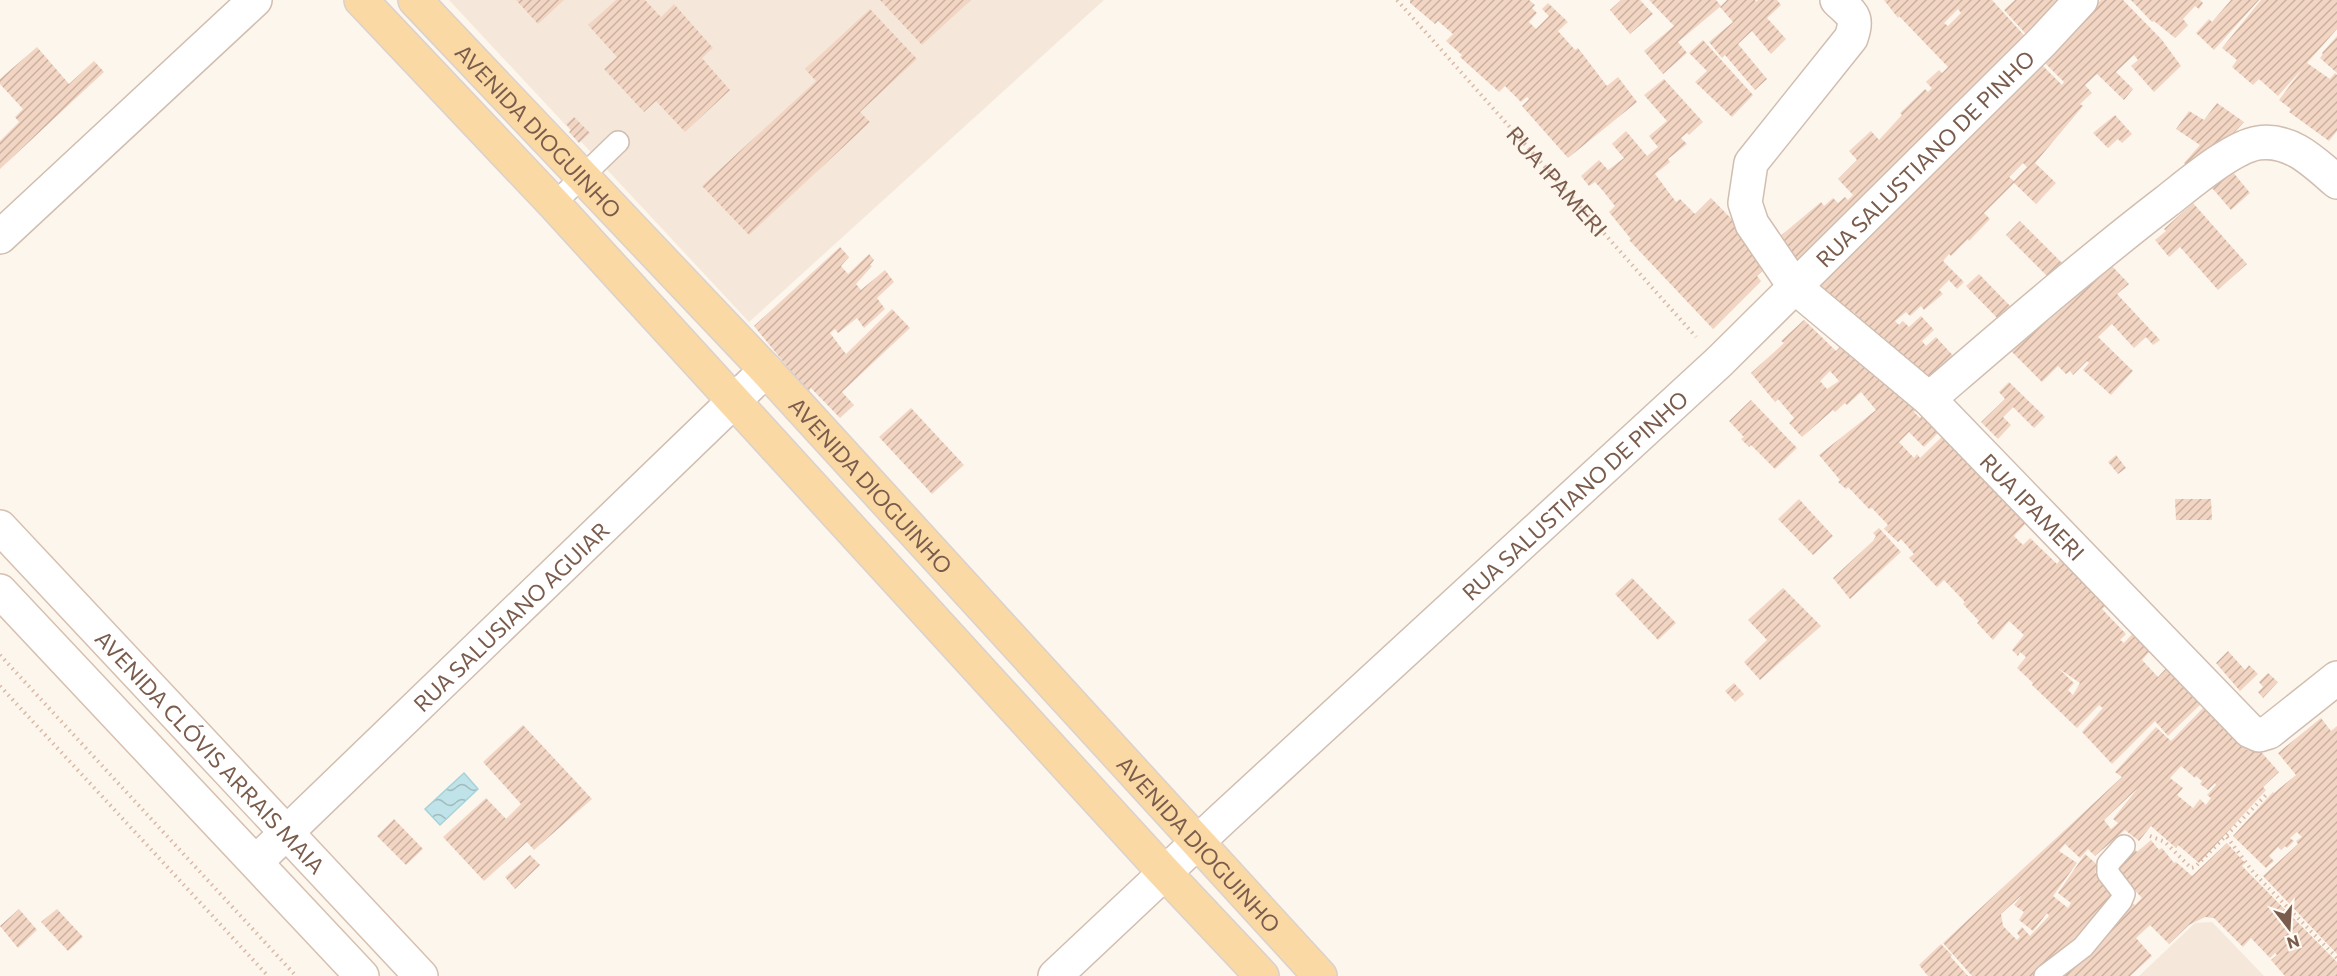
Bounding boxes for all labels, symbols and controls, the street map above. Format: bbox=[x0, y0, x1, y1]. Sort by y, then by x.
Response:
street label: AVENIDA DIOGUINHO bbox=[450, 38, 628, 223]
street label: RUA SALUSTIANO DE PINHO bbox=[1810, 44, 2040, 272]
street label: RUA IPAMERI bbox=[1502, 120, 1614, 242]
street label: RUA SALUSTIANO DE PINHO bbox=[1456, 384, 1693, 605]
street label: AVENIDA DIOGUINHO bbox=[784, 391, 959, 579]
street label: RUA IPAMERI bbox=[1975, 447, 2091, 565]
street label: RUA SALUSIANO AGUIAR bbox=[407, 516, 614, 717]
street label: AVENIDA CLÓVIS ARRAIS MAIA bbox=[90, 624, 331, 879]
street label: AVENIDA DIOGUINHO bbox=[1112, 750, 1286, 938]
north arrow bbox=[2259, 898, 2319, 958]
text: N bbox=[2285, 932, 2302, 954]

